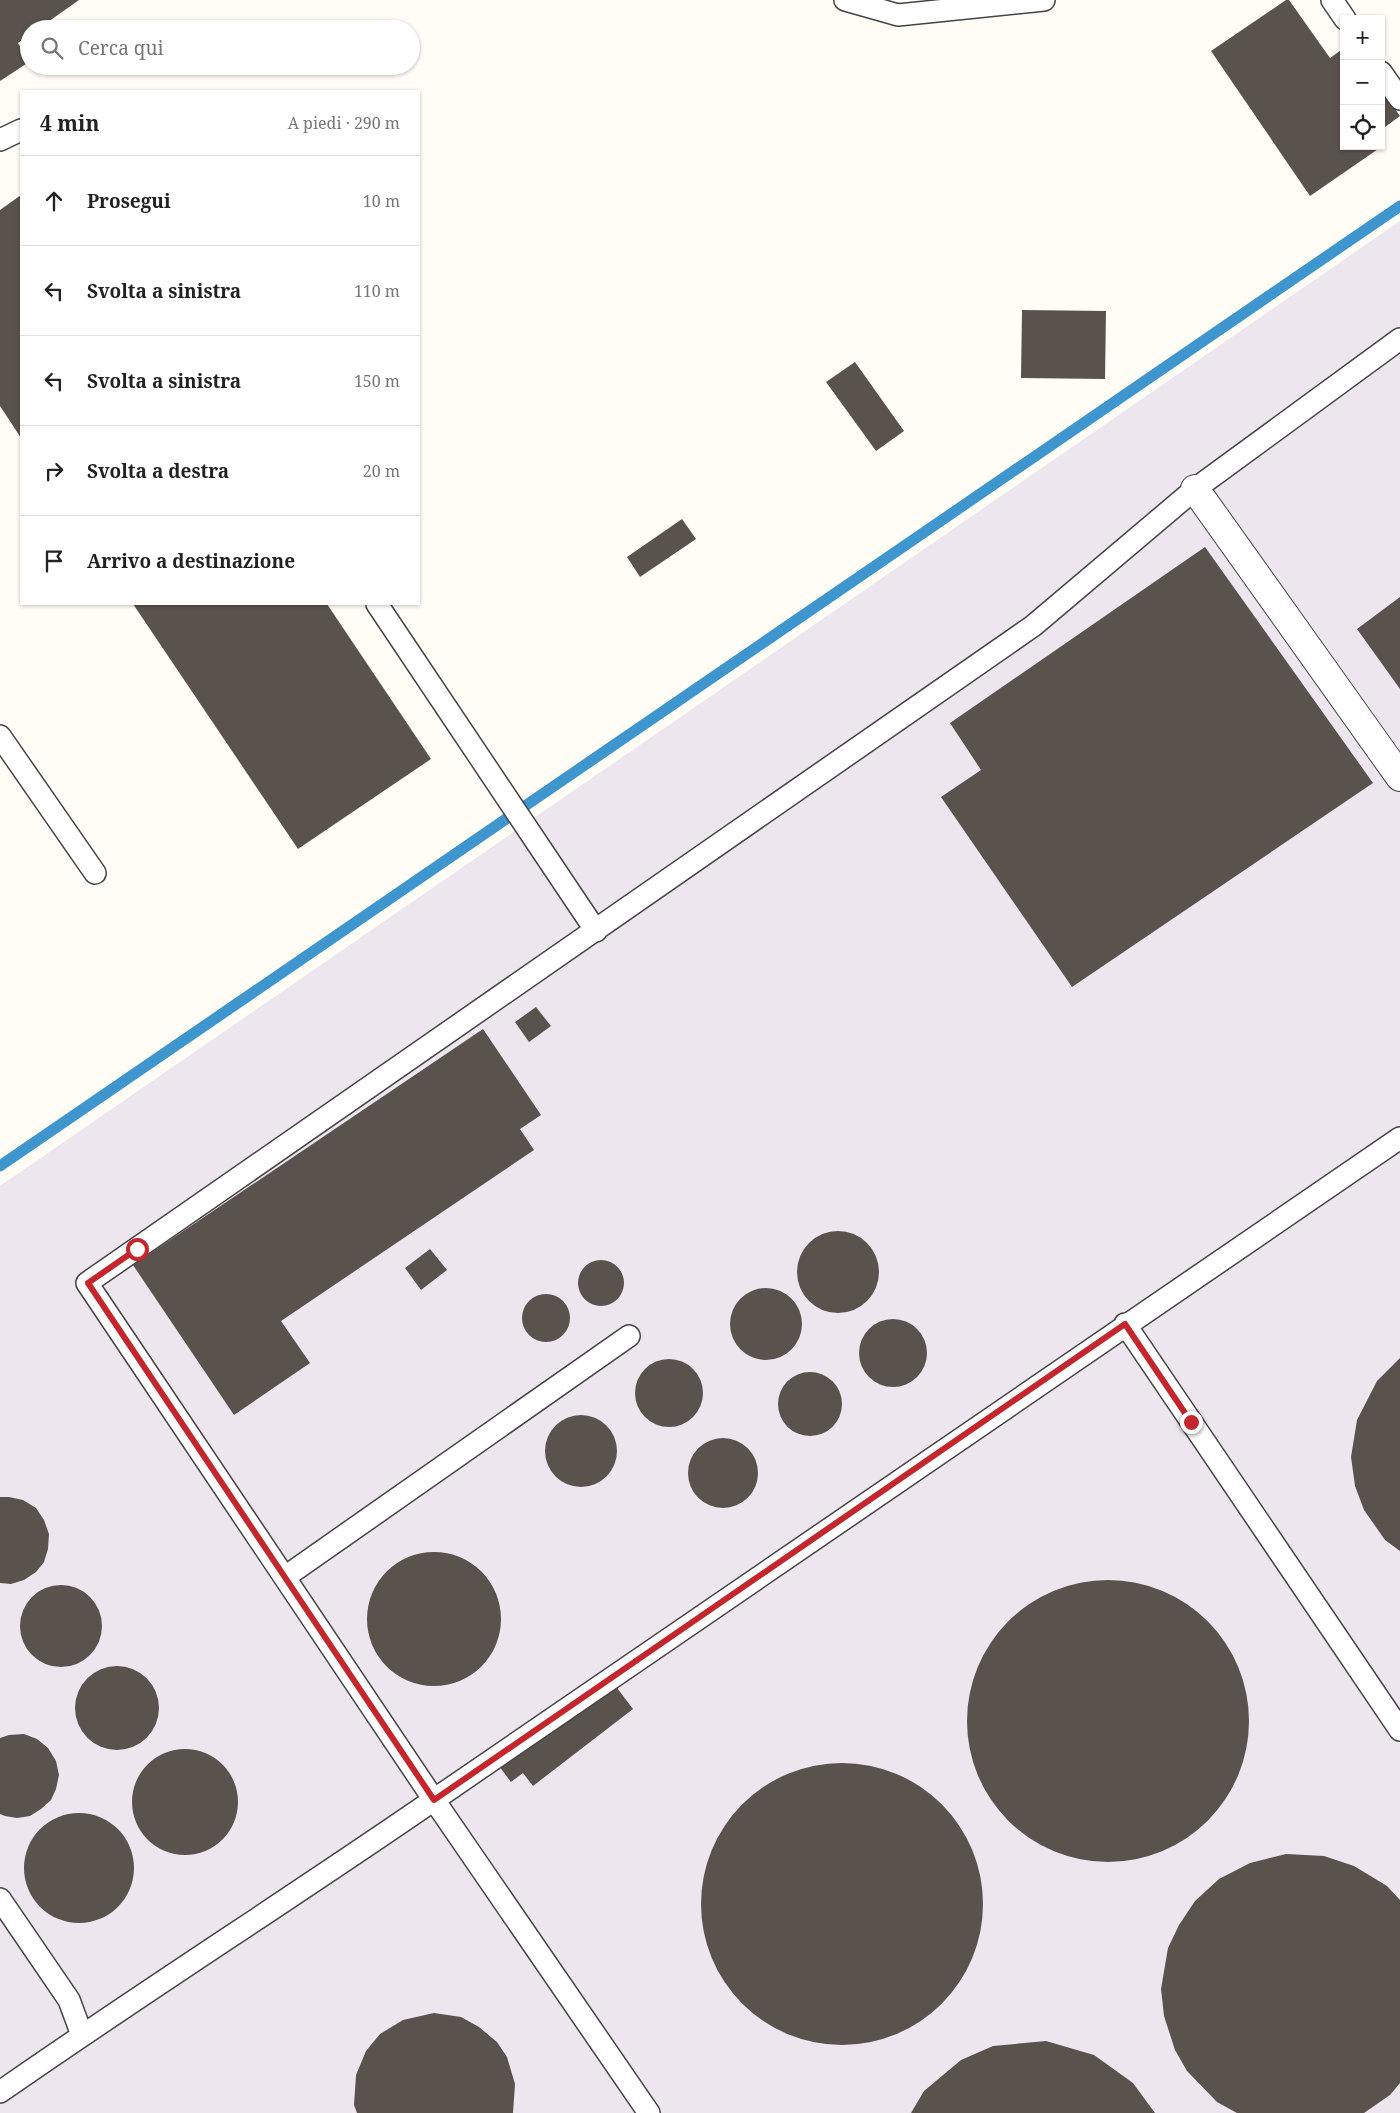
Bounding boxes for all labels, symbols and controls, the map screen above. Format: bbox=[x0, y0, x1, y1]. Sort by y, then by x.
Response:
map controls bbox=[1340, 15, 1385, 150]
button: + bbox=[1340, 15, 1385, 60]
search box bbox=[20, 20, 420, 75]
icon: search bbox=[38, 34, 66, 62]
text: Cerca qui bbox=[78, 35, 164, 61]
button: − bbox=[1340, 60, 1385, 105]
button: locate bbox=[1340, 105, 1385, 150]
text: 4 min bbox=[40, 109, 99, 137]
text: A piedi · 290 m bbox=[288, 112, 400, 134]
icon: ahead bbox=[40, 187, 68, 215]
text: Prosegui bbox=[87, 188, 171, 214]
text: 10 m bbox=[363, 190, 400, 212]
icon: left bbox=[40, 277, 68, 305]
text: Svolta a sinistra bbox=[87, 278, 241, 304]
text: 110 m bbox=[354, 280, 400, 302]
icon: left bbox=[40, 367, 68, 395]
text: Svolta a sinistra bbox=[87, 368, 241, 394]
text: 150 m bbox=[354, 370, 400, 392]
icon: right bbox=[40, 457, 68, 485]
text: Svolta a destra bbox=[87, 458, 229, 484]
text: 20 m bbox=[363, 460, 400, 482]
icon: arrive bbox=[40, 547, 68, 575]
text: Arrivo a destinazione bbox=[87, 548, 295, 574]
route start bbox=[126, 1238, 149, 1261]
route end bbox=[1180, 1411, 1203, 1434]

